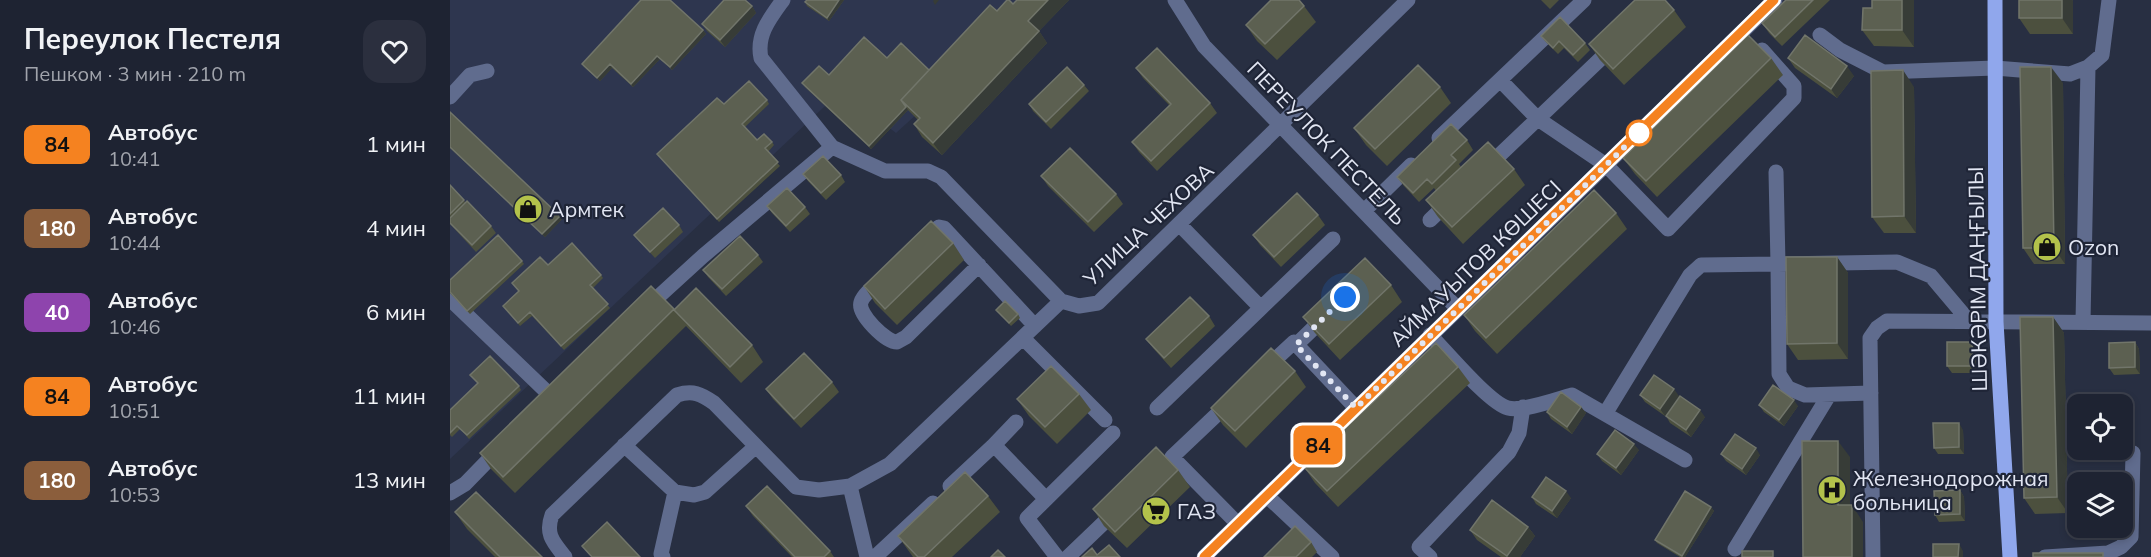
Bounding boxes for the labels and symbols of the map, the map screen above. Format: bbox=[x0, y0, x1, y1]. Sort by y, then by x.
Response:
street label: ПЕРЕУЛОК ПЕСТЕЛЬ bbox=[1242, 56, 1412, 230]
unlabelled marker bbox=[1626, 120, 1652, 146]
street label: УЛИЦА ЧЕХОВА bbox=[1077, 156, 1219, 292]
street label: ШӘКӘРІМ ДАҢҒЫЛЫ bbox=[1962, 166, 1992, 392]
street label: АЙМАУЫТОВ КӨШЕСІ bbox=[1384, 174, 1566, 352]
shop icon: Армтек bbox=[512, 193, 544, 225]
place label: Армтек bbox=[549, 196, 625, 222]
shop icon: Ozon bbox=[2031, 231, 2063, 263]
place label: Ozon bbox=[2068, 234, 2119, 260]
your location bbox=[1330, 282, 1360, 312]
line badge: 84 bbox=[1291, 426, 1345, 464]
place label: Железнодорожная больница bbox=[1853, 465, 2049, 515]
hospital icon: Железнодорожная больница bbox=[1816, 474, 1848, 506]
supermarket icon: ГАЗ bbox=[1140, 495, 1172, 527]
place label: ГАЗ bbox=[1177, 498, 1216, 524]

